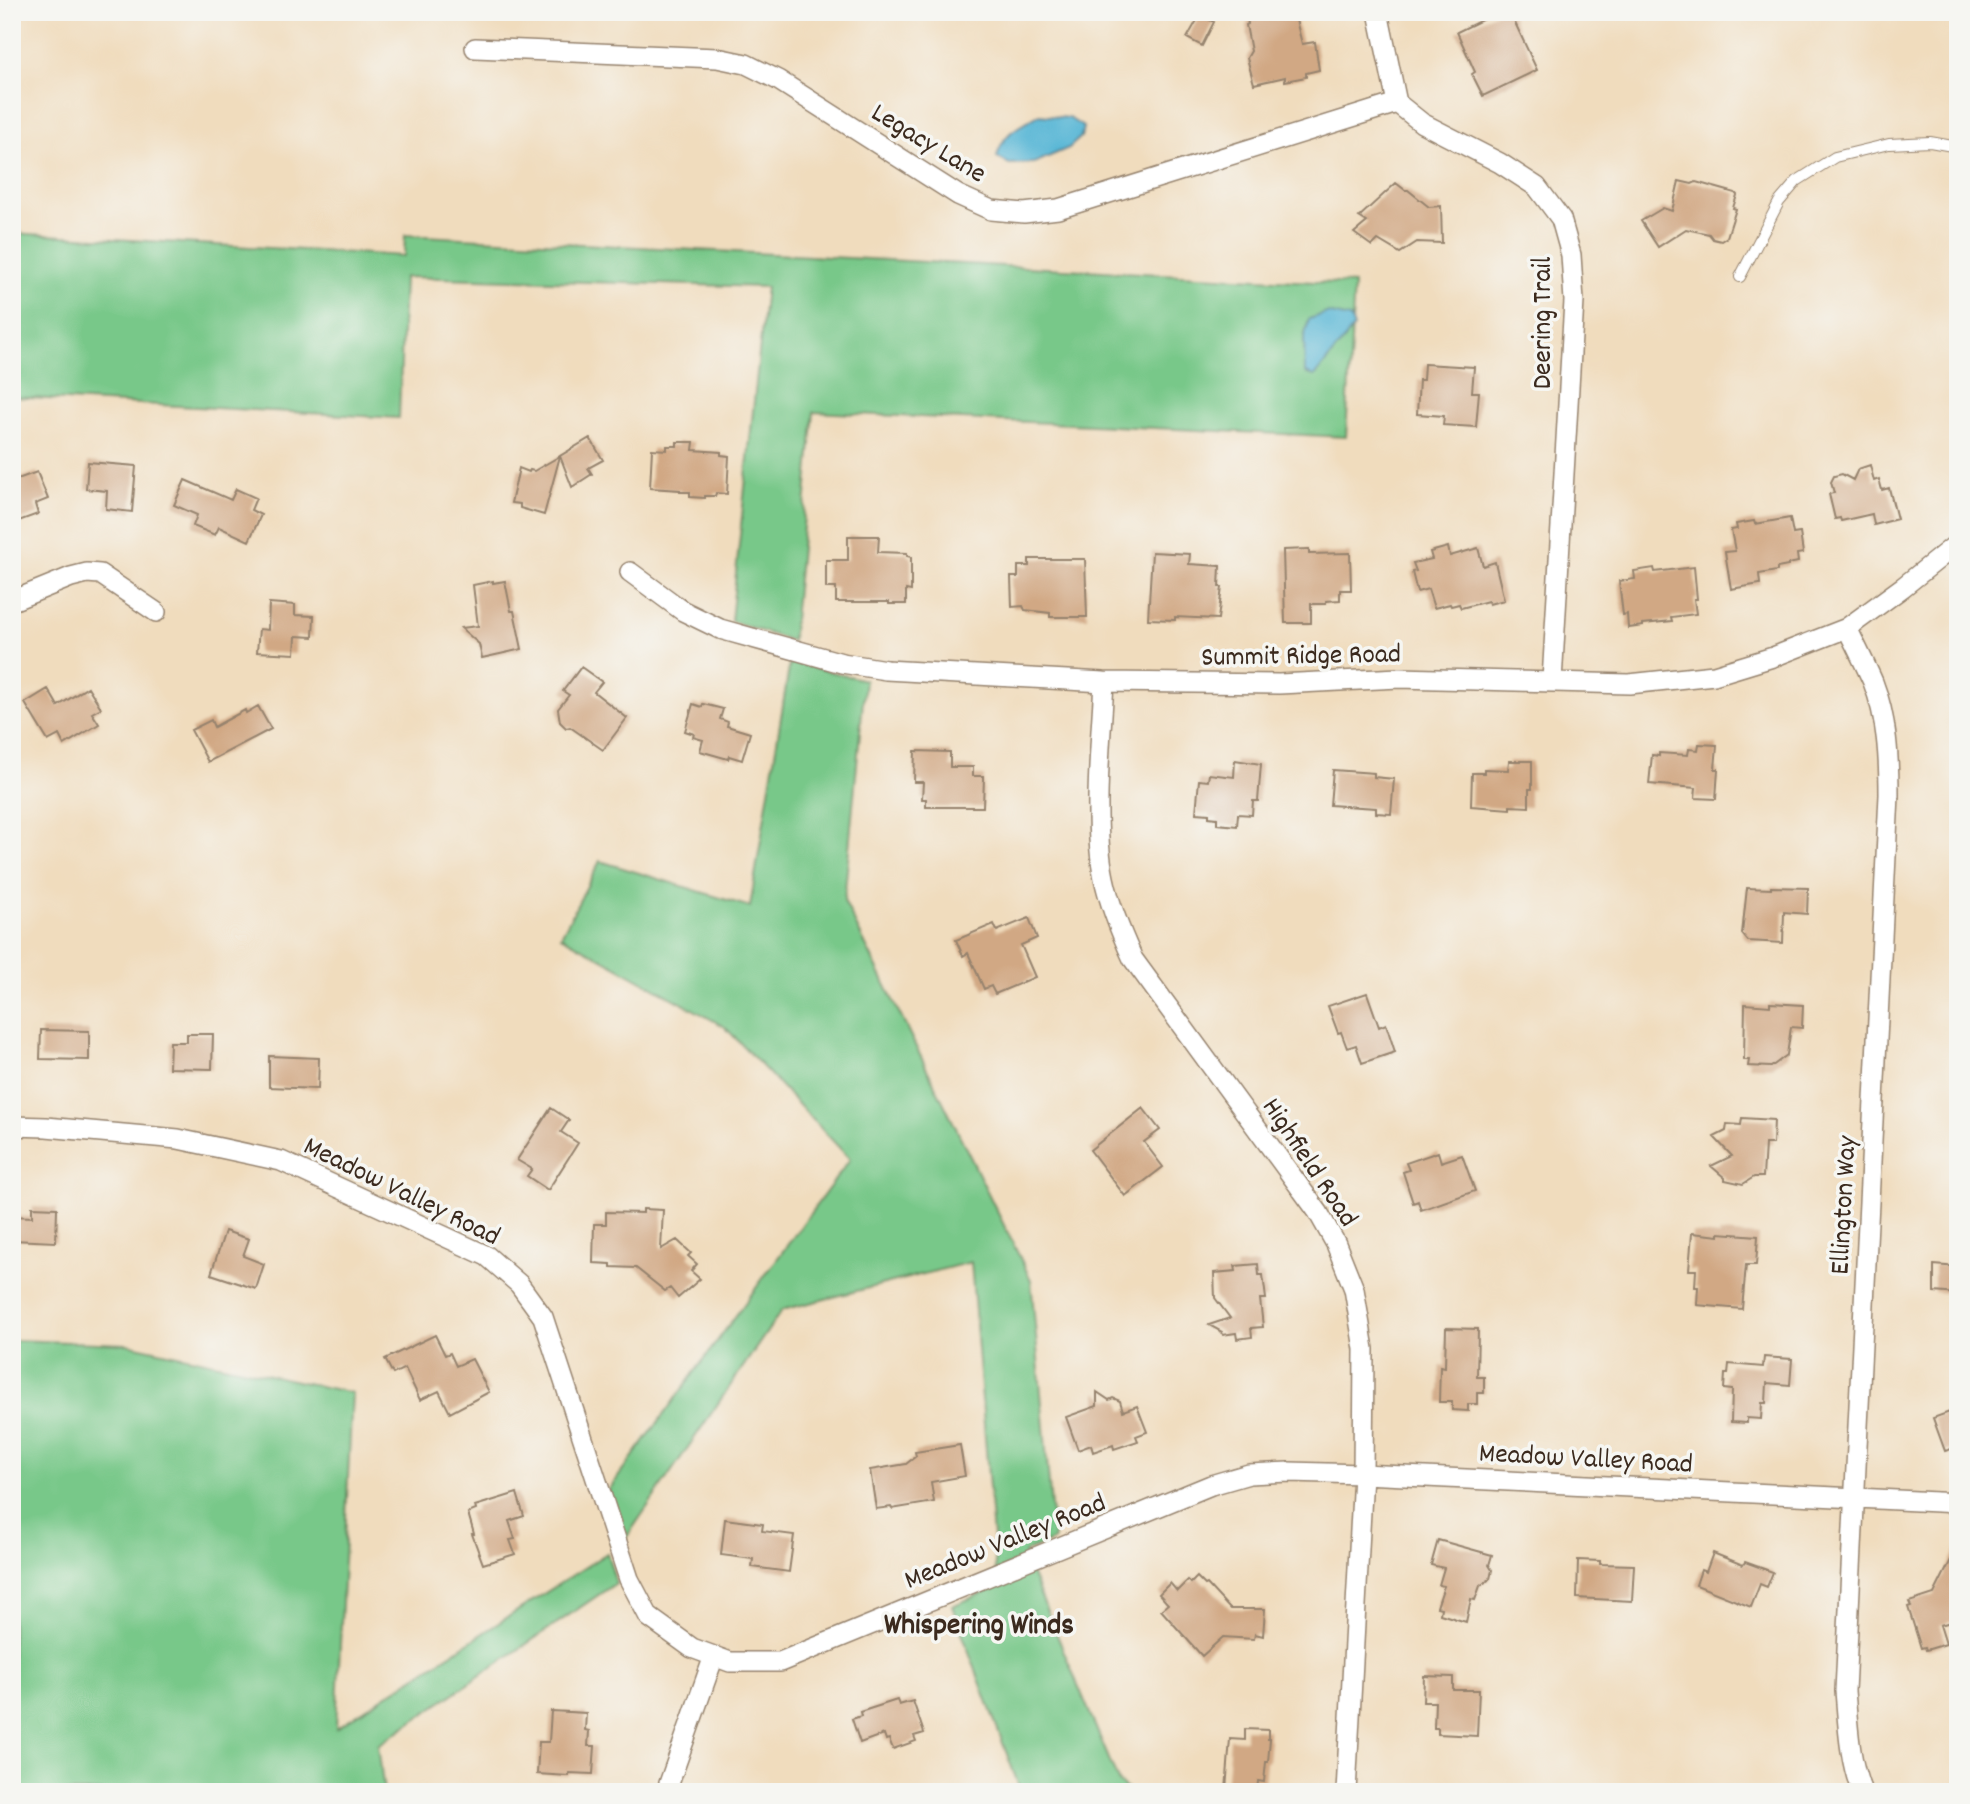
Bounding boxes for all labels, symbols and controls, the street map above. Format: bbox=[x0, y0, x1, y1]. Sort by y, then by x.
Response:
street label: Legacy Lane bbox=[862, 95, 993, 195]
street label: Deering Trail bbox=[1525, 256, 1565, 389]
street label: Summit Ridge Road bbox=[1201, 636, 1401, 680]
street label: Highfield Road bbox=[1250, 1091, 1366, 1236]
street label: Meadow Valley Road bbox=[296, 1129, 506, 1258]
street label: Ellington Way bbox=[1822, 1134, 1870, 1276]
street label: Meadow Valley Road bbox=[1478, 1435, 1694, 1487]
street label: Meadow Valley Road bbox=[899, 1485, 1113, 1602]
district label: Whispering Winds bbox=[884, 1606, 1074, 1649]

